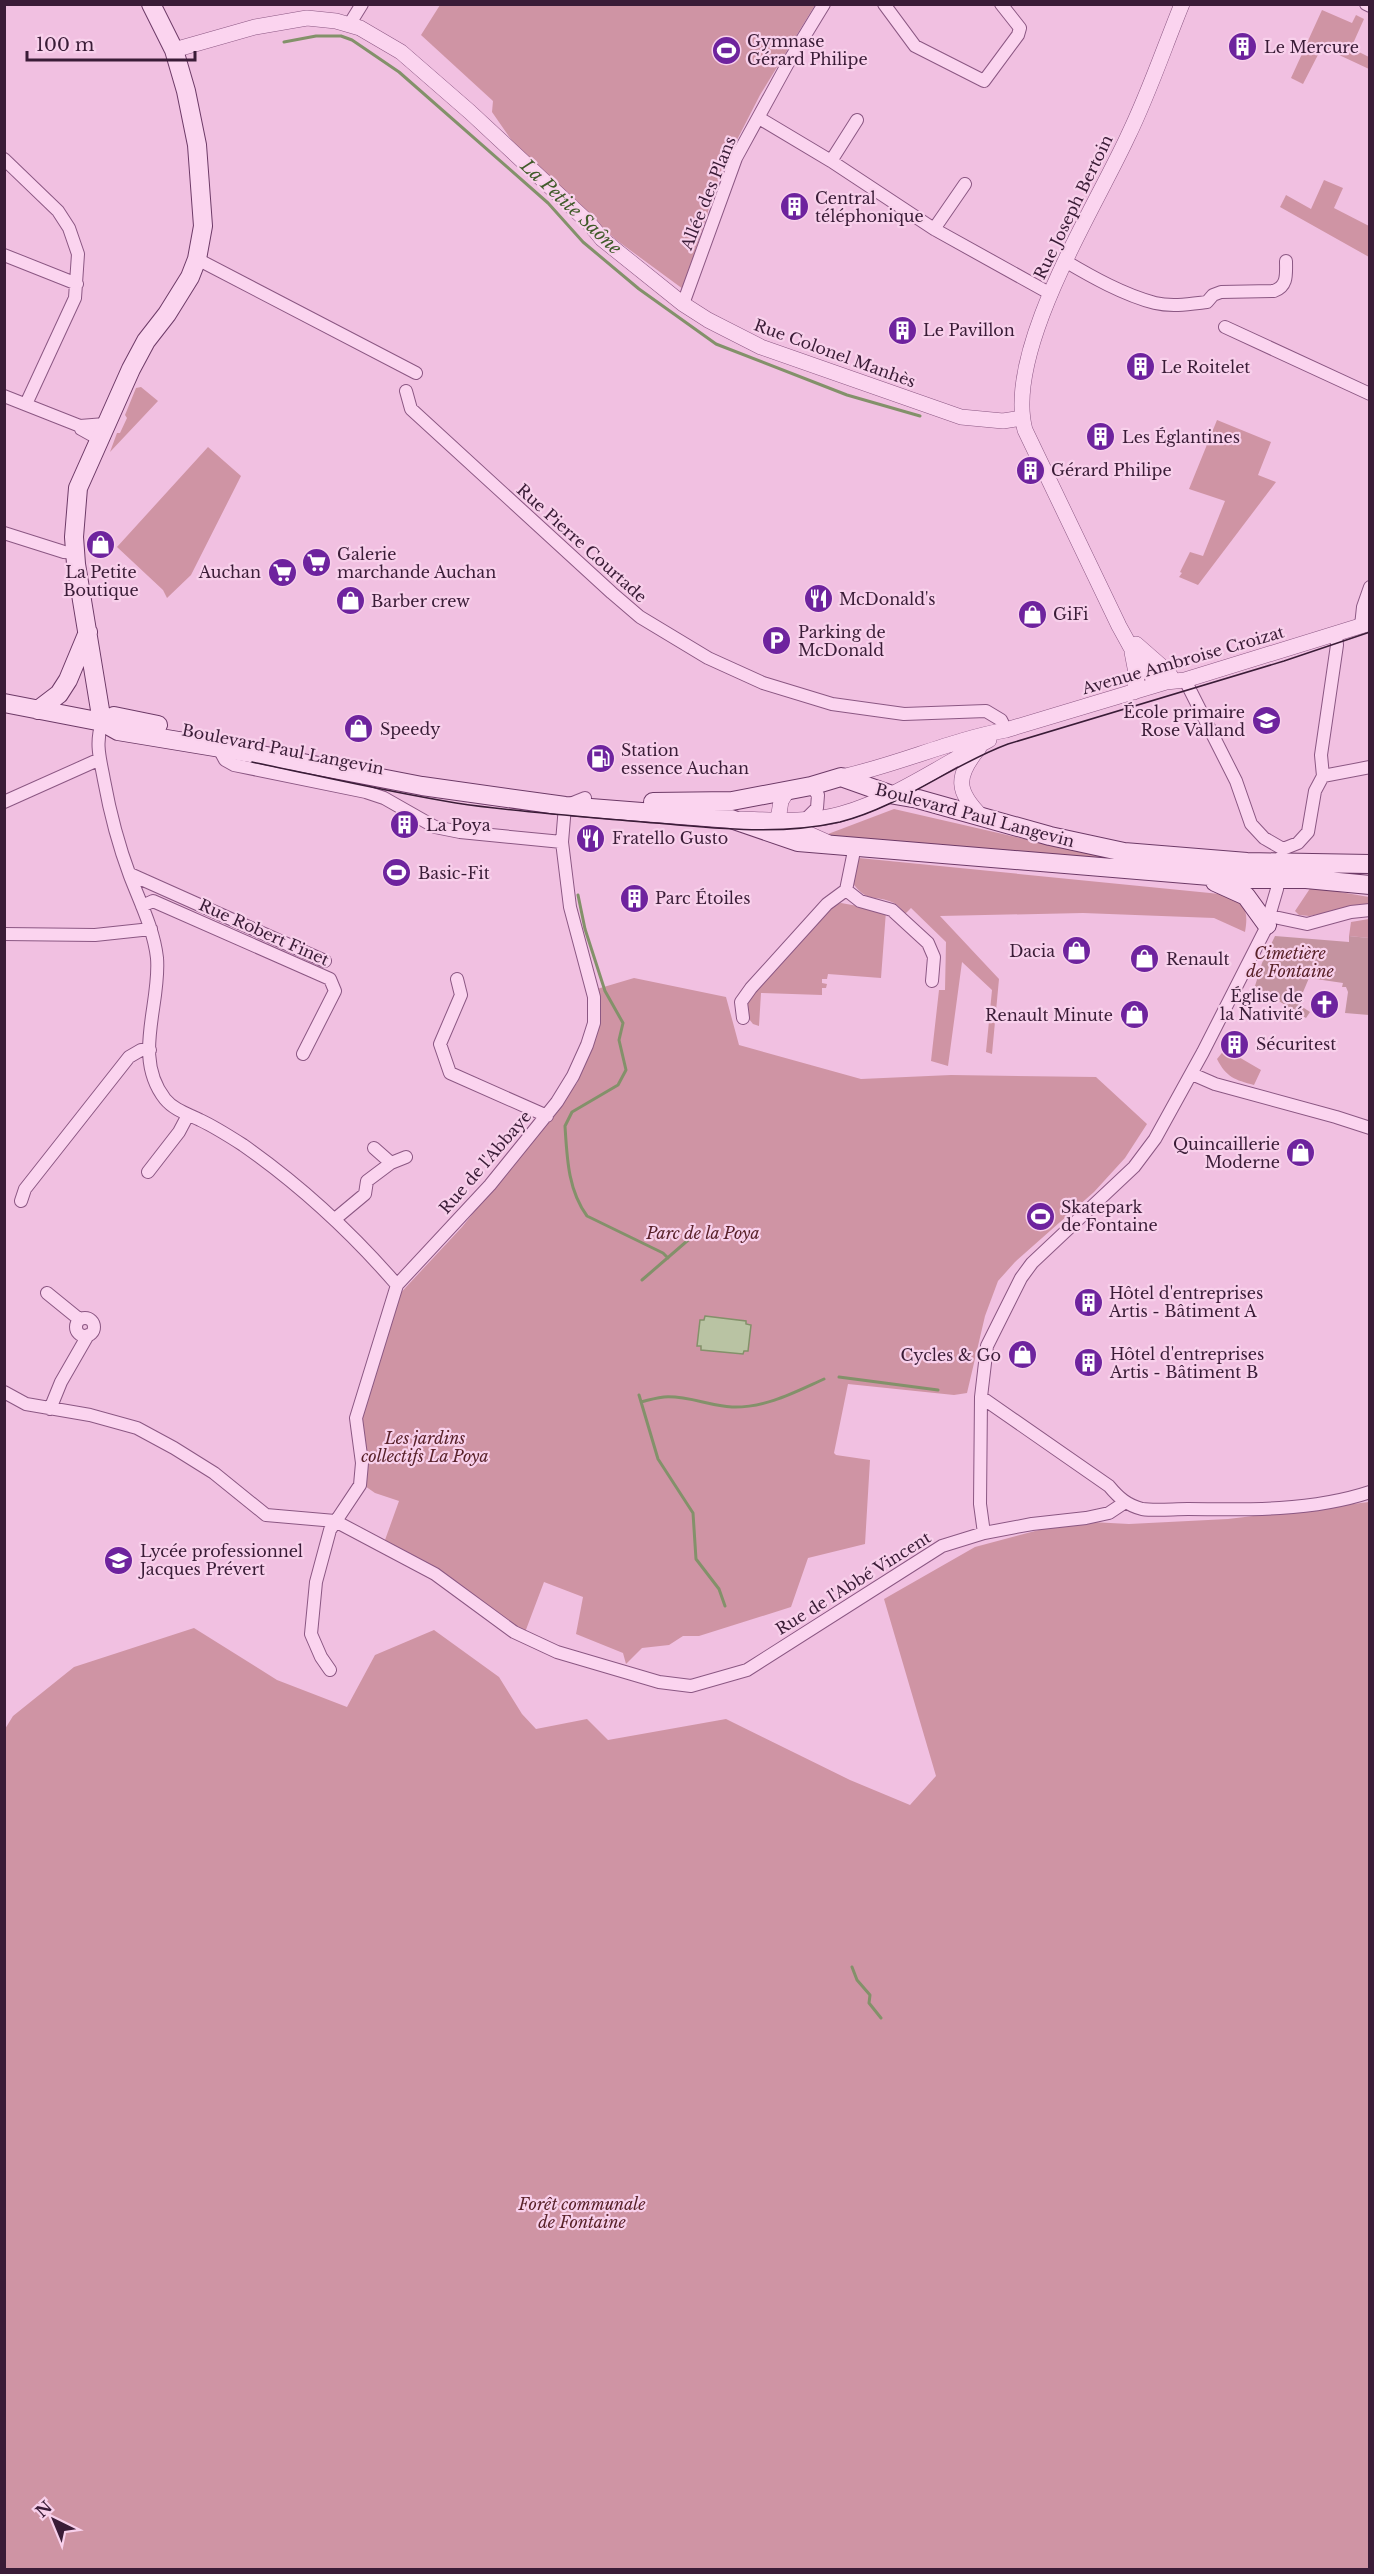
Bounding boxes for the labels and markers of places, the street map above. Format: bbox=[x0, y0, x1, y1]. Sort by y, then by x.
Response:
place label: Gymnase Gérard Philipe bbox=[747, 31, 868, 69]
building icon: Le Mercure bbox=[1227, 31, 1259, 63]
sports icon: Gymnase Gérard Philipe bbox=[710, 34, 742, 66]
place label: Le Mercure bbox=[1264, 37, 1359, 57]
place label: Central téléphonique bbox=[815, 188, 924, 226]
building icon: Central téléphonique bbox=[778, 191, 810, 223]
building icon: Le Pavillon bbox=[886, 314, 918, 346]
place label: Le Pavillon bbox=[923, 320, 1015, 340]
building icon: Le Roitelet bbox=[1124, 351, 1156, 383]
place label: Le Roitelet bbox=[1161, 357, 1250, 377]
building icon: Les Églantines bbox=[1085, 421, 1117, 453]
place label: Les Églantines bbox=[1122, 427, 1240, 447]
building icon: Gérard Philipe bbox=[1014, 454, 1046, 486]
place label: Gérard Philipe bbox=[1051, 460, 1172, 480]
shop icon: La Petite Boutique bbox=[85, 528, 117, 560]
place label: Galerie marchande Auchan bbox=[337, 544, 496, 582]
supermarket icon: Galerie marchande Auchan bbox=[300, 547, 332, 579]
supermarket icon: Auchan bbox=[266, 556, 298, 588]
place label: La Petite Boutique bbox=[63, 562, 139, 600]
place label: Auchan bbox=[198, 562, 261, 582]
restaurant icon: McDonald's bbox=[802, 583, 834, 615]
shop icon: Barber crew bbox=[334, 585, 366, 617]
place label: McDonald's bbox=[839, 589, 936, 609]
place label: Barber crew bbox=[371, 591, 470, 611]
shop icon: GiFi bbox=[1016, 598, 1048, 630]
place label: GiFi bbox=[1053, 604, 1089, 624]
place label: Parking de McDonald bbox=[798, 622, 886, 660]
parking icon: Parking de McDonald bbox=[761, 625, 793, 657]
place label: École primaire Rose Valland bbox=[1123, 702, 1245, 740]
school or university icon: École primaire Rose Valland bbox=[1250, 705, 1282, 737]
shop icon: Speedy bbox=[343, 713, 375, 745]
place label: Speedy bbox=[380, 719, 441, 739]
place label: Station essence Auchan bbox=[621, 740, 749, 778]
fuel station icon: Station essence Auchan bbox=[584, 743, 616, 775]
building icon: La Poya bbox=[389, 809, 421, 841]
place label: La Poya bbox=[426, 815, 491, 835]
restaurant icon: Fratello Gusto bbox=[575, 822, 607, 854]
place label: Fratello Gusto bbox=[612, 828, 728, 848]
sports icon: Basic-Fit bbox=[381, 857, 413, 889]
place label: Basic-Fit bbox=[418, 863, 490, 883]
building icon: Parc Étoiles bbox=[618, 882, 650, 914]
place label: Parc Étoiles bbox=[655, 888, 751, 908]
shop icon: Dacia bbox=[1060, 935, 1092, 967]
place label: Dacia bbox=[1009, 941, 1055, 961]
shop icon: Renault bbox=[1129, 943, 1161, 975]
place label: Renault bbox=[1166, 949, 1230, 969]
place label: Église de la Nativité bbox=[1220, 986, 1303, 1024]
church icon: Église de la Nativité bbox=[1308, 989, 1340, 1021]
shop icon: Renault Minute bbox=[1118, 999, 1150, 1031]
place label: Renault Minute bbox=[985, 1005, 1113, 1025]
building icon: Sécuritest bbox=[1219, 1028, 1251, 1060]
place label: Sécuritest bbox=[1256, 1034, 1336, 1054]
place label: Quincaillerie Moderne bbox=[1173, 1134, 1280, 1172]
shop icon: Quincaillerie Moderne bbox=[1285, 1137, 1317, 1169]
place label: Skatepark de Fontaine bbox=[1061, 1197, 1158, 1235]
sports icon: Skatepark de Fontaine bbox=[1024, 1200, 1056, 1232]
place label: Hôtel d'entreprises Artis - Bâtiment A bbox=[1108, 1283, 1263, 1321]
building icon: Hôtel d'entreprises Artis - Bâtiment A bbox=[1072, 1286, 1104, 1318]
shop icon: Cycles & Go bbox=[1006, 1339, 1038, 1371]
place label: Hôtel d'entreprises Artis - Bâtiment B bbox=[1109, 1344, 1264, 1382]
place label: Cycles & Go bbox=[900, 1345, 1001, 1365]
building icon: Hôtel d'entreprises Artis - Bâtiment B bbox=[1073, 1347, 1105, 1379]
place label: Lycée professionnel Jacques Prévert bbox=[138, 1541, 303, 1579]
school or university icon: Lycée professionnel Jacques Prévert bbox=[103, 1544, 135, 1576]

